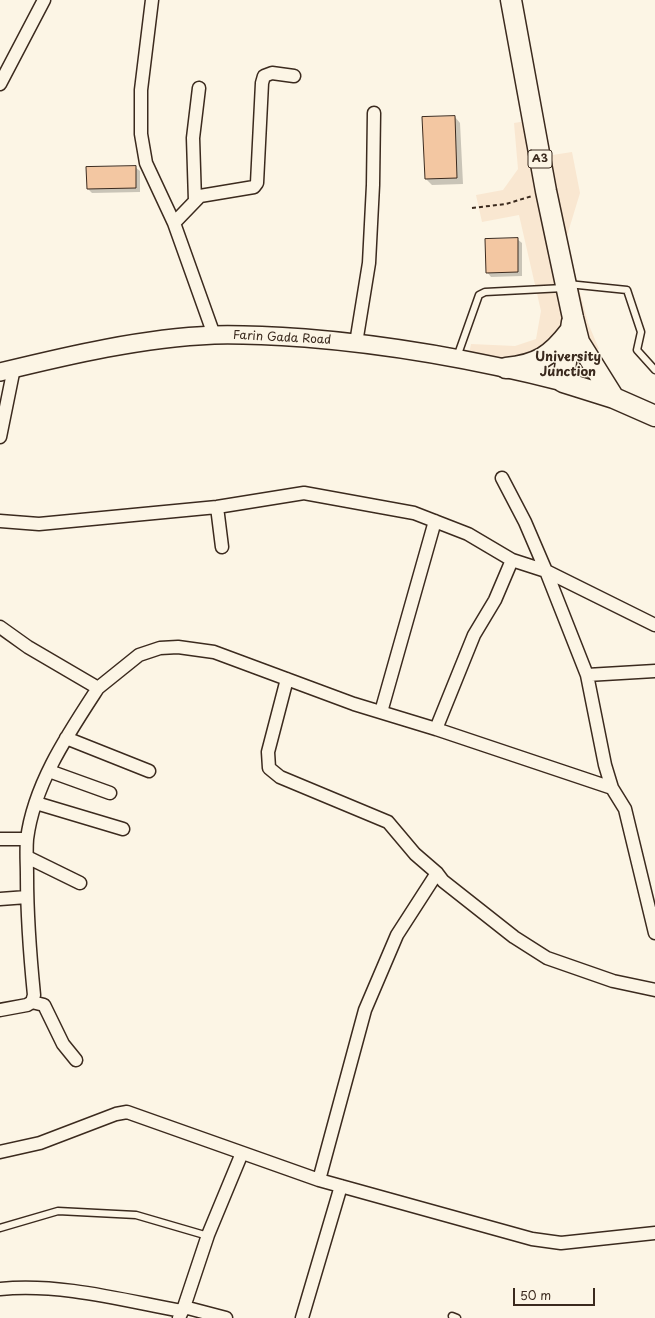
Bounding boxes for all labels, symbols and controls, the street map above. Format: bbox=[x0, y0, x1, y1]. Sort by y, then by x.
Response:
road number: A3 bbox=[528, 150, 552, 168]
street label: Farin Gada Road bbox=[233, 328, 331, 348]
district label: University Junction bbox=[535, 349, 601, 380]
scale bar bbox=[515, 1280, 597, 1306]
text: 50 m bbox=[520, 1286, 551, 1304]

